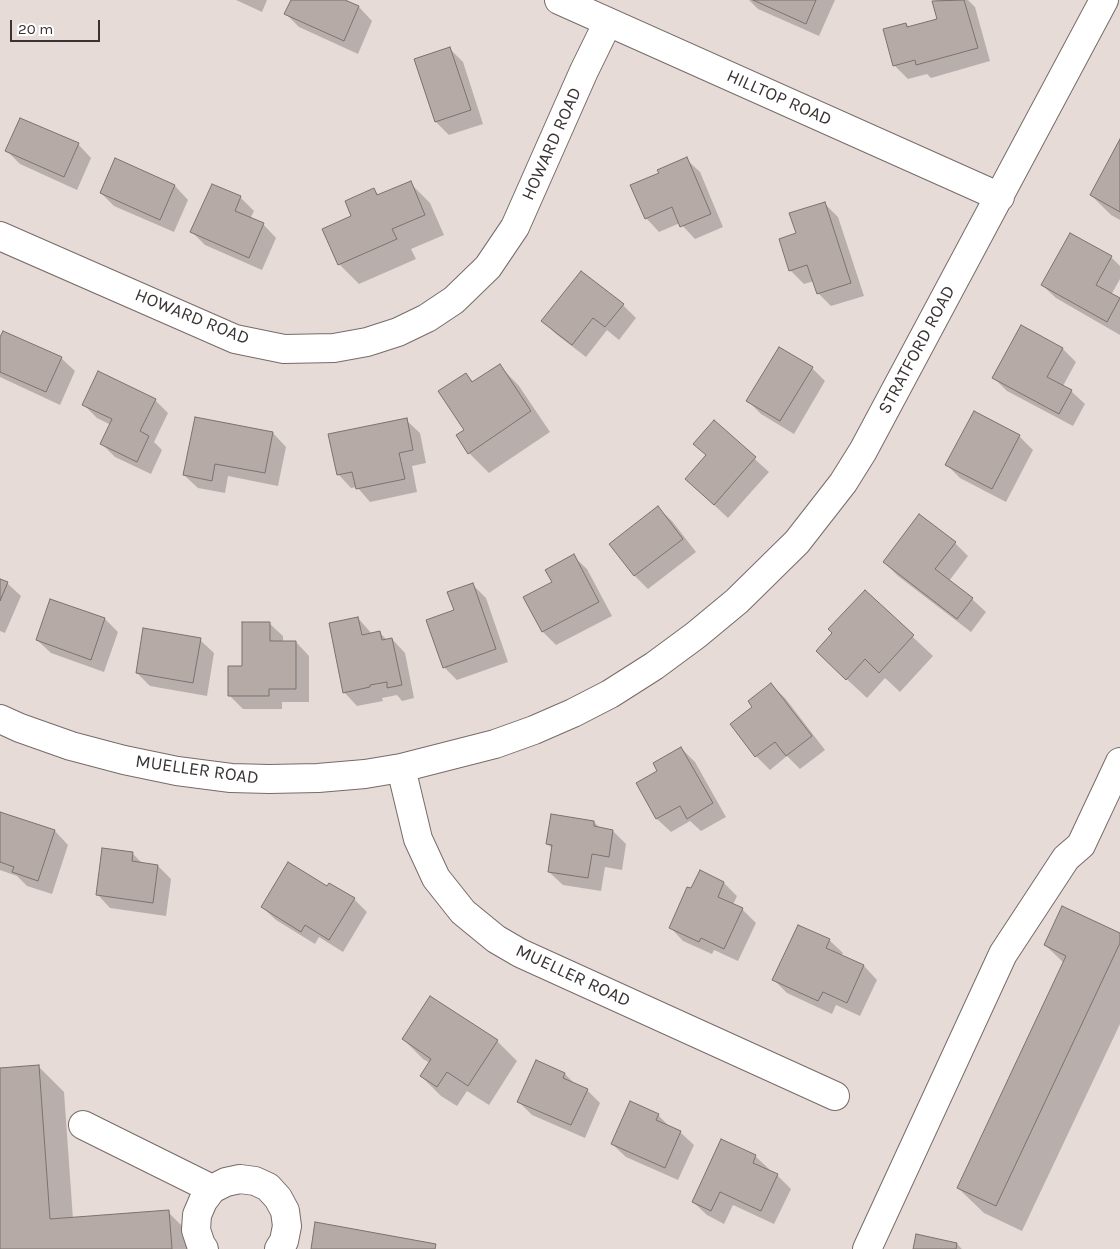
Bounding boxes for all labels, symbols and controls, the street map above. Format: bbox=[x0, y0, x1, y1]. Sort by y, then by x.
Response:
scale bar bbox=[12, 10, 102, 42]
text: 20 m bbox=[18, 20, 53, 38]
street label: HILLTOP ROAD bbox=[723, 65, 835, 131]
street label: HOWARD ROAD bbox=[517, 84, 587, 204]
street label: STRATFORD ROAD bbox=[874, 282, 960, 418]
street label: HOWARD ROAD bbox=[132, 284, 252, 350]
street label: MUELLER ROAD bbox=[134, 751, 260, 789]
street label: MUELLER ROAD bbox=[512, 940, 634, 1012]

